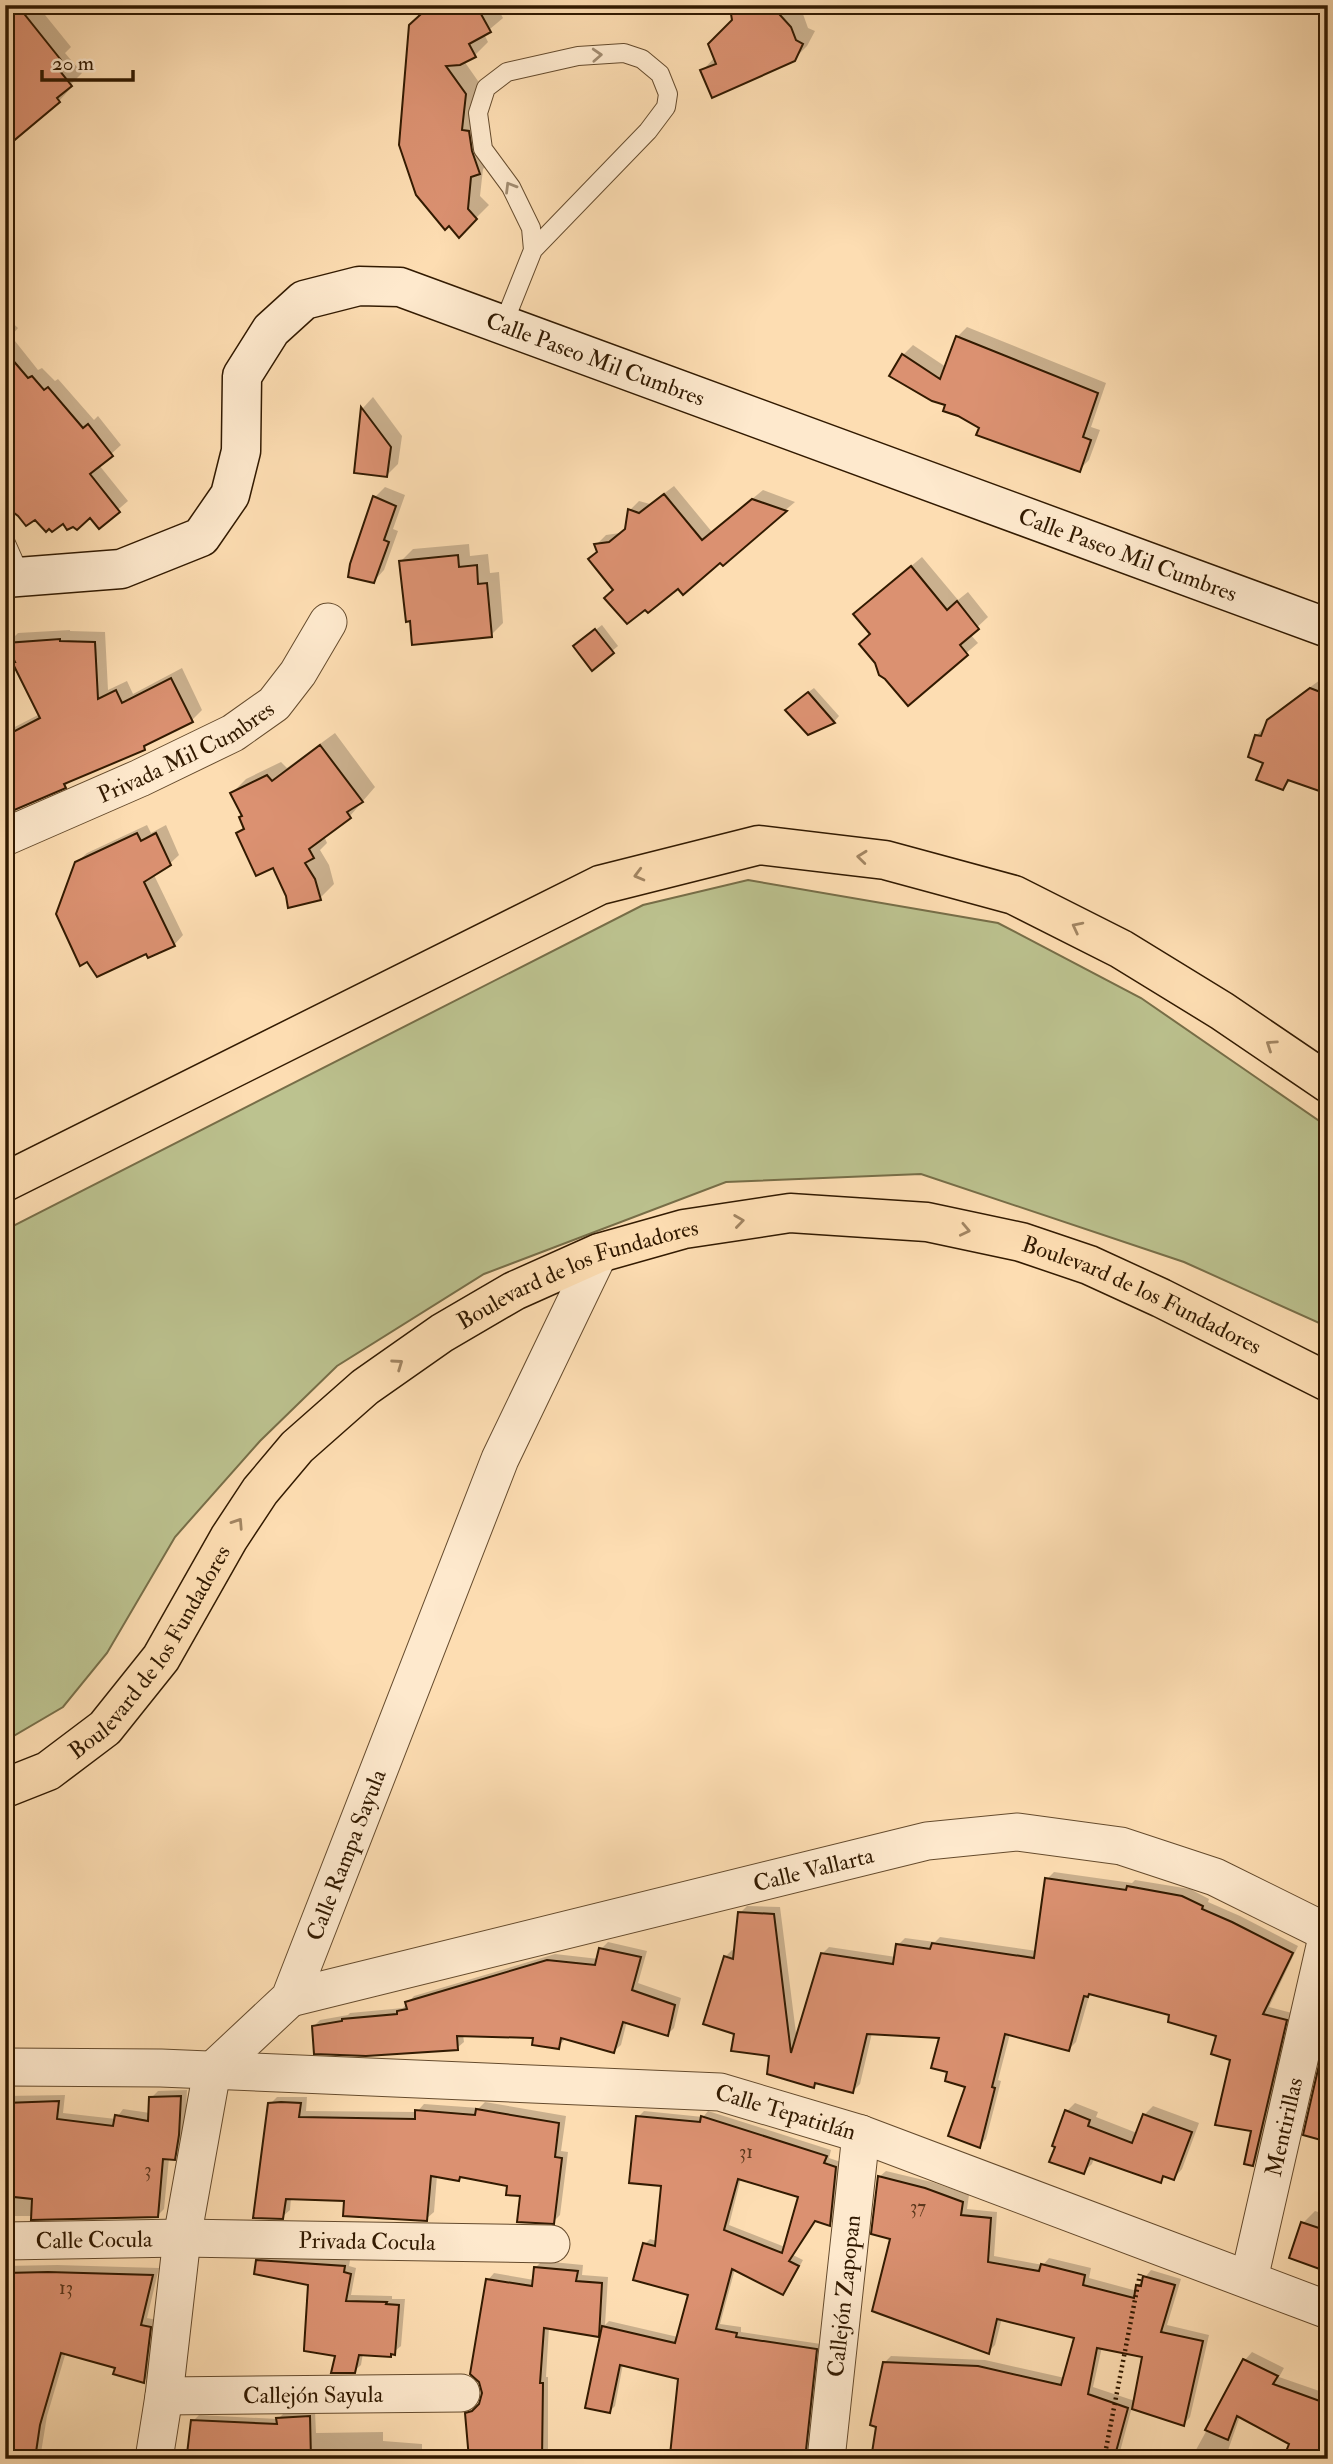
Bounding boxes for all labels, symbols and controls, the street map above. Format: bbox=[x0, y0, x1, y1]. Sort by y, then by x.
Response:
scale bar bbox=[42, 38, 133, 82]
one-way arrow bbox=[592, 47, 603, 62]
text: 20 m bbox=[52, 50, 94, 77]
one-way arrow bbox=[505, 181, 518, 194]
street label: Calle Paseo Mil Cumbres bbox=[482, 306, 709, 413]
street label: Calle Paseo Mil Cumbres bbox=[1014, 501, 1241, 608]
street label: Privada Mil Cumbres bbox=[93, 694, 280, 810]
one-way arrow bbox=[856, 850, 867, 865]
one-way arrow bbox=[633, 867, 645, 881]
one-way arrow bbox=[1072, 921, 1084, 935]
one-way arrow bbox=[1266, 1041, 1279, 1053]
street label: Boulevard de los Fundadores bbox=[452, 1213, 700, 1336]
one-way arrow bbox=[733, 1213, 745, 1228]
one-way arrow bbox=[959, 1222, 971, 1236]
street label: Boulevard de los Fundadores bbox=[1018, 1229, 1266, 1361]
one-way arrow bbox=[390, 1360, 403, 1372]
one-way arrow bbox=[230, 1518, 243, 1531]
street label: Boulevard de los Fundadores bbox=[63, 1540, 237, 1766]
street label: Calle Rampa Sayula bbox=[300, 1765, 393, 1945]
street label: Calle Vallarta bbox=[750, 1841, 877, 1898]
street label: Mentirillas bbox=[1259, 2075, 1310, 2179]
street label: Calle Tepatitlán bbox=[712, 2077, 859, 2147]
house number: 31 bbox=[739, 2140, 753, 2164]
house number: 3 bbox=[144, 2158, 152, 2182]
house number: 37 bbox=[910, 2195, 926, 2219]
street label: Callejón Zapopan bbox=[821, 2213, 867, 2379]
street label: Calle Cocula bbox=[35, 2224, 153, 2255]
street label: Privada Cocula bbox=[298, 2226, 436, 2257]
house number: 13 bbox=[59, 2276, 73, 2300]
street label: Callejón Sayula bbox=[243, 2380, 384, 2410]

